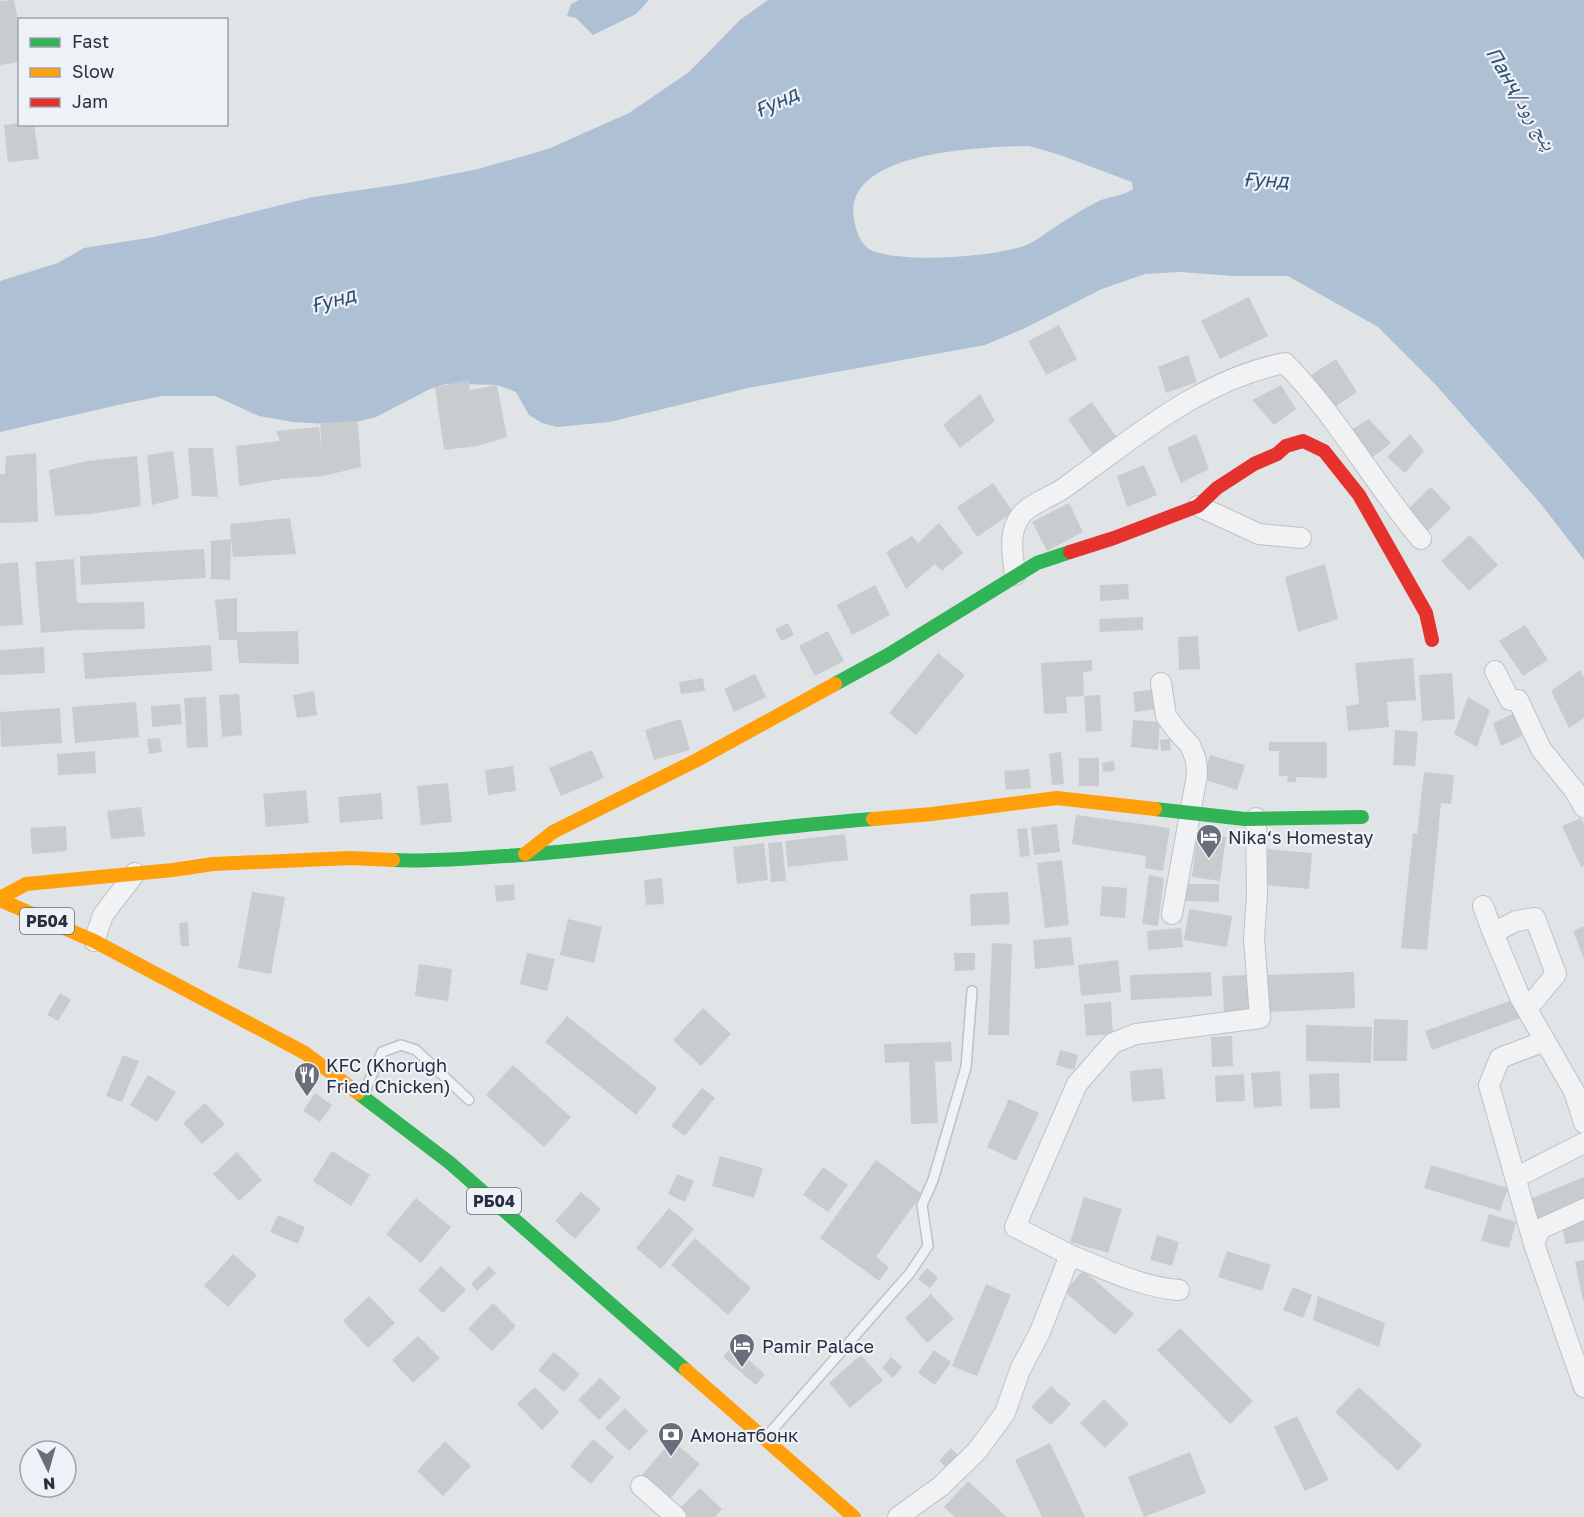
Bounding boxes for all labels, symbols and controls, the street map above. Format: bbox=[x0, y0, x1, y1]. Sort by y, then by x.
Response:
legend bbox=[18, 18, 228, 126]
text: Fast bbox=[72, 30, 109, 52]
water label: Панҷ/پنج رود bbox=[1480, 42, 1562, 155]
text: Slow bbox=[72, 60, 115, 82]
water label: Ғунд bbox=[750, 80, 803, 123]
text: Jam bbox=[72, 90, 108, 112]
water label: Ғунд bbox=[1243, 167, 1290, 192]
water label: Ғунд bbox=[308, 281, 359, 318]
hotel icon: Nika‘s Homestay bbox=[1194, 822, 1224, 860]
place label: Nika‘s Homestay bbox=[1228, 826, 1373, 848]
road number: РБ04 bbox=[20, 908, 74, 934]
place label: KFC (Khorugh Fried Chicken) bbox=[326, 1054, 451, 1097]
restaurant icon: KFC (Khorugh Fried Chicken) bbox=[292, 1060, 322, 1098]
road number: РБ04 bbox=[467, 1188, 521, 1214]
hotel icon: Pamir Palace bbox=[727, 1331, 757, 1369]
place label: Pamir Palace bbox=[762, 1335, 874, 1357]
bank icon: Амонатбонк bbox=[656, 1420, 686, 1458]
place label: Амонатбонк bbox=[690, 1424, 798, 1446]
north arrow bbox=[18, 1439, 78, 1499]
text: N bbox=[42, 1473, 56, 1494]

